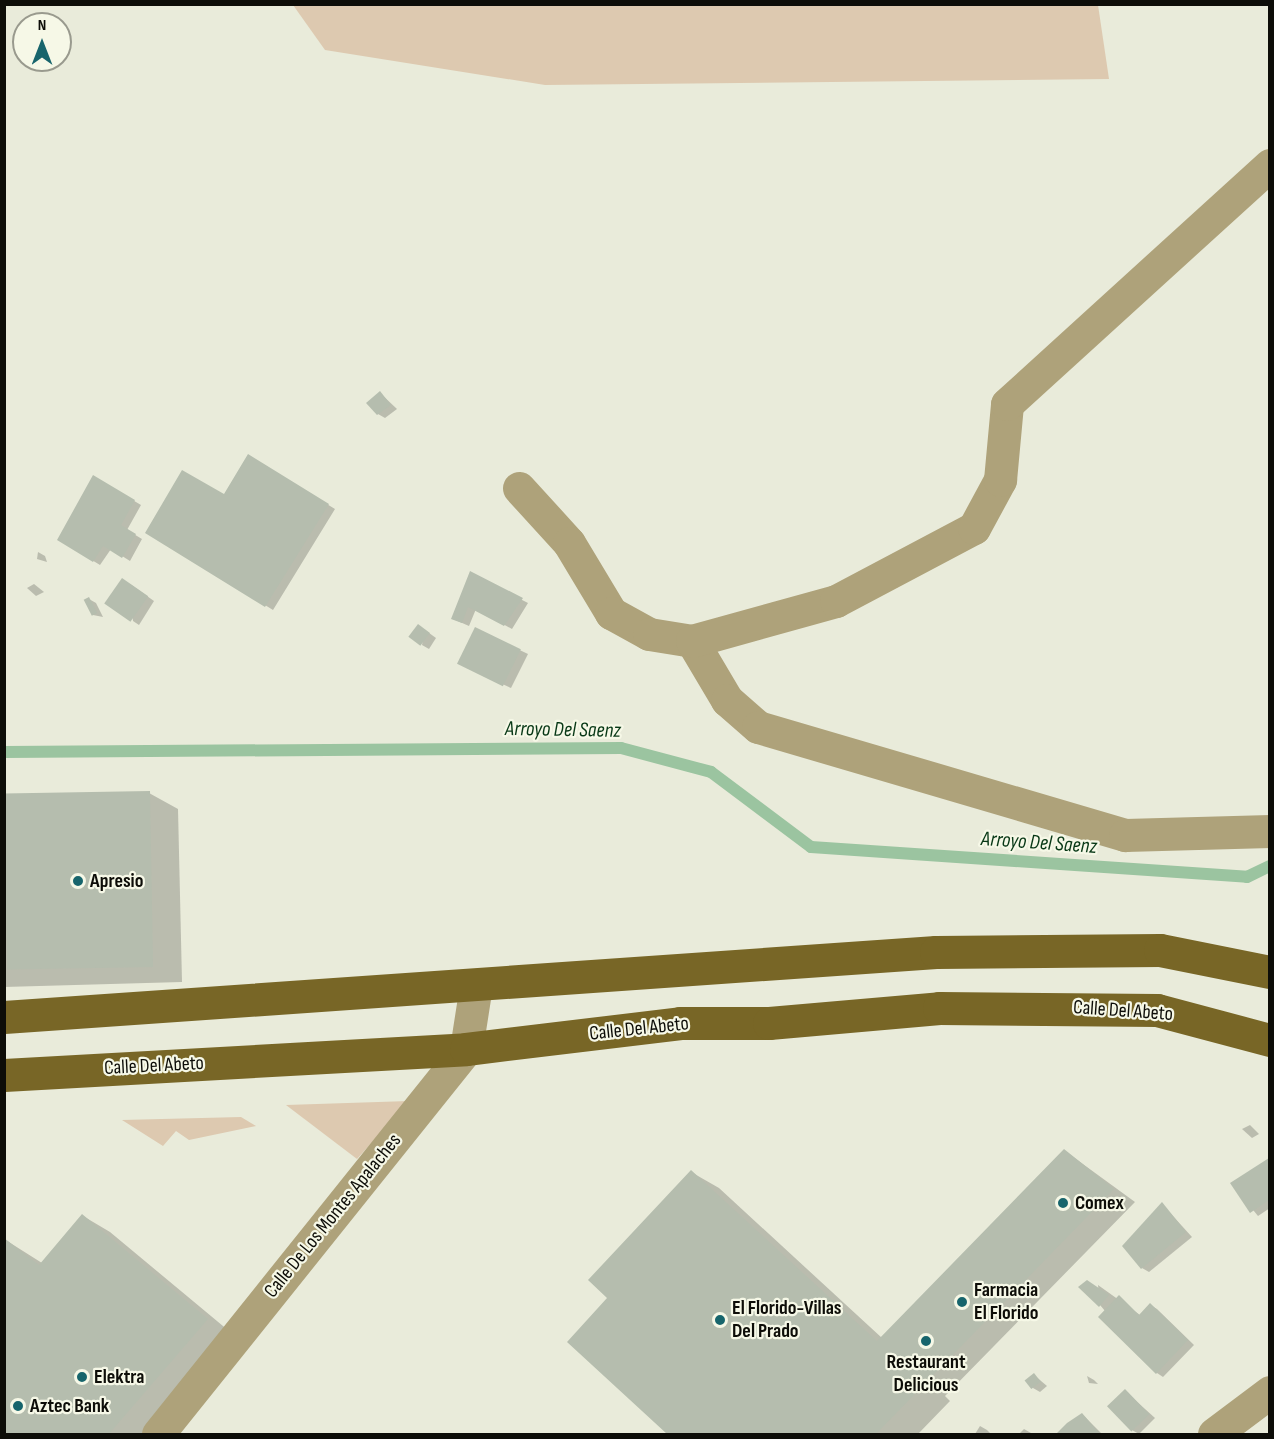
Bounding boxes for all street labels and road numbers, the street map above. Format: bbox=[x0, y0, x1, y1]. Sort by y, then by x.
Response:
street label: Calle Del Abeto bbox=[1072, 996, 1174, 1026]
street label: Calle Del Abeto bbox=[588, 1012, 690, 1046]
street label: Calle Del Abeto bbox=[104, 1051, 204, 1081]
street label: Calle De Los Montes Apalaches bbox=[260, 1129, 406, 1303]

